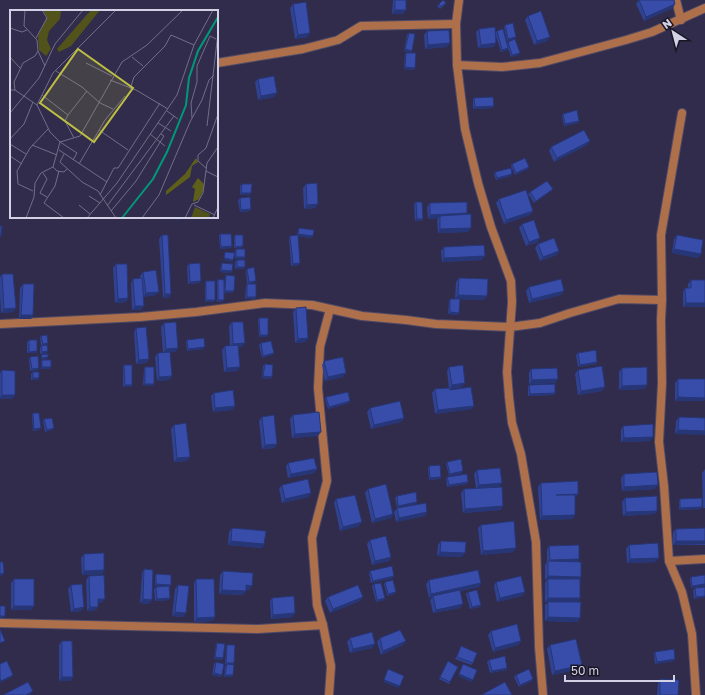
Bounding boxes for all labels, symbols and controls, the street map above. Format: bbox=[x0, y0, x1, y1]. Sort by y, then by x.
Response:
inset map bbox=[10, 10, 218, 218]
north arrow bbox=[653, 12, 693, 52]
text: N bbox=[660, 16, 674, 31]
scale bar bbox=[565, 657, 674, 683]
text: 50 m bbox=[571, 663, 599, 678]

